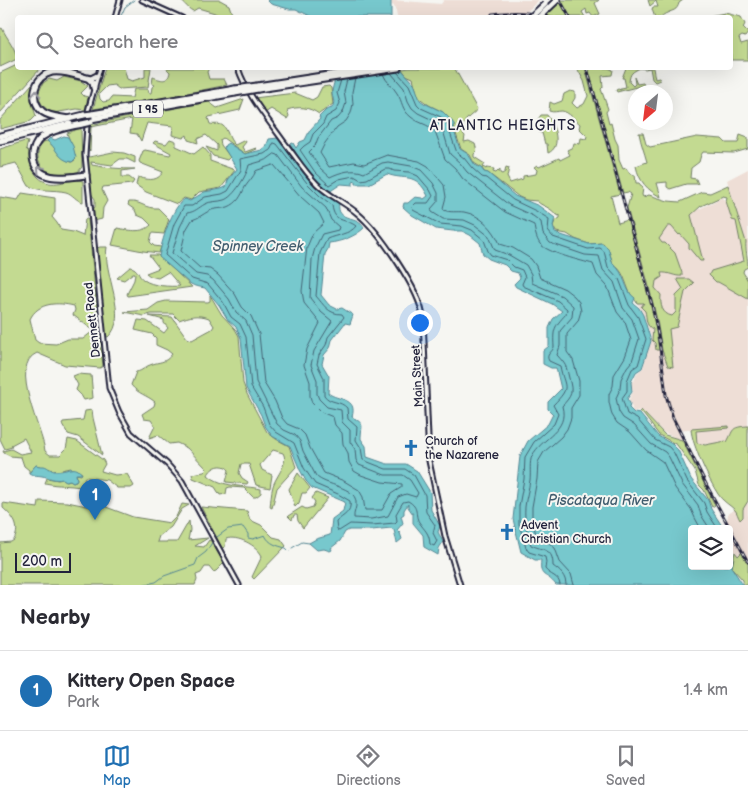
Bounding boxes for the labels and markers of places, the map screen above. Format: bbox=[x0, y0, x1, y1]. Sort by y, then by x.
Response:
place label: Church of the Nazarene bbox=[425, 434, 499, 463]
church icon: Church of the Nazarene bbox=[401, 438, 421, 458]
pin: 1 bbox=[79, 479, 111, 520]
place label: Advent Christian Church bbox=[521, 518, 612, 547]
church icon: Advent Christian Church bbox=[497, 522, 517, 542]

